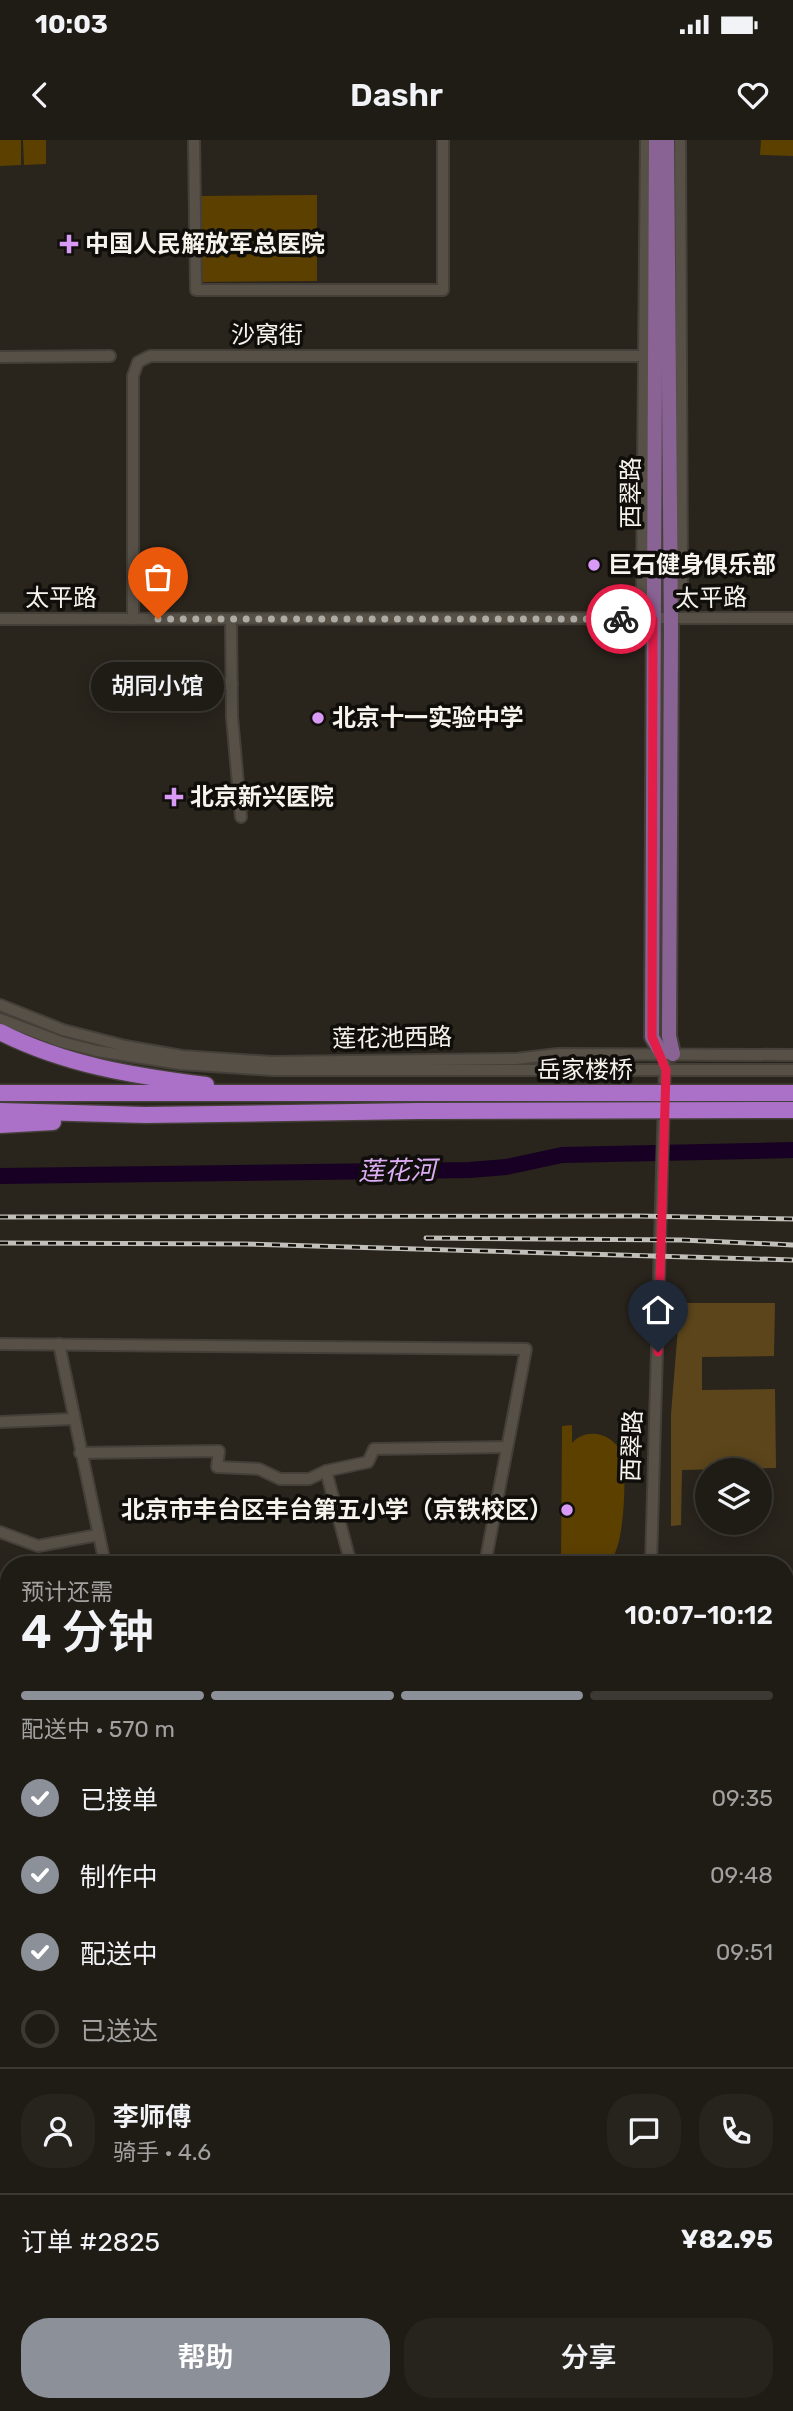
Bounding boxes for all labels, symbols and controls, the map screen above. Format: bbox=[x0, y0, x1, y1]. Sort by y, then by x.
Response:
text: 10:03 bbox=[35, 9, 108, 40]
icon: back bbox=[21, 76, 59, 114]
text: Dashr bbox=[350, 76, 443, 114]
icon: heart bbox=[734, 76, 772, 114]
place label: 中国人民解放军总医院 bbox=[85, 230, 325, 258]
marker: 中国人民解放军总医院 bbox=[59, 234, 79, 254]
street label: 沙窝街 bbox=[231, 321, 303, 349]
street label: 西翠路 bbox=[617, 457, 645, 529]
pin bbox=[128, 547, 188, 619]
place label: 巨石健身俱乐部 bbox=[608, 551, 776, 579]
marker: 巨石健身俱乐部 bbox=[586, 557, 602, 573]
icon: bag bbox=[139, 558, 177, 596]
street label: 太平路 bbox=[675, 583, 747, 613]
street label: 太平路 bbox=[25, 584, 97, 612]
courier bbox=[586, 584, 656, 654]
icon: bike bbox=[602, 600, 640, 638]
callout: 胡同小馆 bbox=[92, 661, 224, 710]
text: 胡同小馆 bbox=[112, 672, 204, 700]
place label: 北京十一实验中学 bbox=[332, 704, 524, 732]
marker: 北京十一实验中学 bbox=[310, 710, 326, 726]
place label: 北京新兴医院 bbox=[190, 783, 334, 811]
marker: 北京新兴医院 bbox=[164, 787, 184, 807]
street label: 莲花池西路 bbox=[332, 1023, 452, 1053]
street label: 岳家楼桥 bbox=[537, 1056, 633, 1084]
water label: 莲花河 bbox=[358, 1155, 441, 1187]
pin bbox=[628, 1280, 688, 1352]
icon: home bbox=[639, 1291, 677, 1329]
street label: 西翠路 bbox=[617, 1410, 647, 1482]
map controls bbox=[695, 1458, 772, 1535]
button: layers bbox=[695, 1458, 772, 1535]
place label: 北京市丰台区丰台第五小学（京铁校区） bbox=[121, 1496, 553, 1524]
marker: 北京市丰台区丰台第五小学（京铁校区） bbox=[559, 1502, 575, 1518]
text: 预计还需 bbox=[21, 1578, 113, 1606]
text: 10:07–10:12 bbox=[625, 1600, 773, 1631]
text: 4 分钟 bbox=[21, 1605, 154, 1660]
text: 配送中 · 570 m bbox=[21, 1715, 175, 1743]
icon: check bbox=[21, 1779, 59, 1817]
text: 09:35 bbox=[711, 1784, 773, 1812]
text: 已接单 bbox=[80, 1785, 158, 1816]
icon: check bbox=[21, 1856, 59, 1894]
text: 09:48 bbox=[710, 1861, 773, 1889]
text: 制作中 bbox=[80, 1862, 158, 1893]
icon: check bbox=[21, 1933, 59, 1971]
text: 09:51 bbox=[716, 1938, 773, 1966]
text: 配送中 bbox=[80, 1939, 158, 1970]
text: 已送达 bbox=[80, 2016, 158, 2047]
button: person bbox=[21, 2094, 95, 2168]
button: chat bbox=[607, 2094, 681, 2168]
button: phone bbox=[699, 2094, 773, 2168]
text: 李师傅 bbox=[113, 2102, 191, 2133]
text: 骑手 · 4.6 bbox=[113, 2138, 211, 2166]
text: ¥82.95 bbox=[681, 2224, 773, 2255]
text: 订单 #2825 bbox=[21, 2227, 160, 2258]
button: 帮助 bbox=[21, 2318, 390, 2398]
button: 分享 bbox=[404, 2318, 773, 2398]

